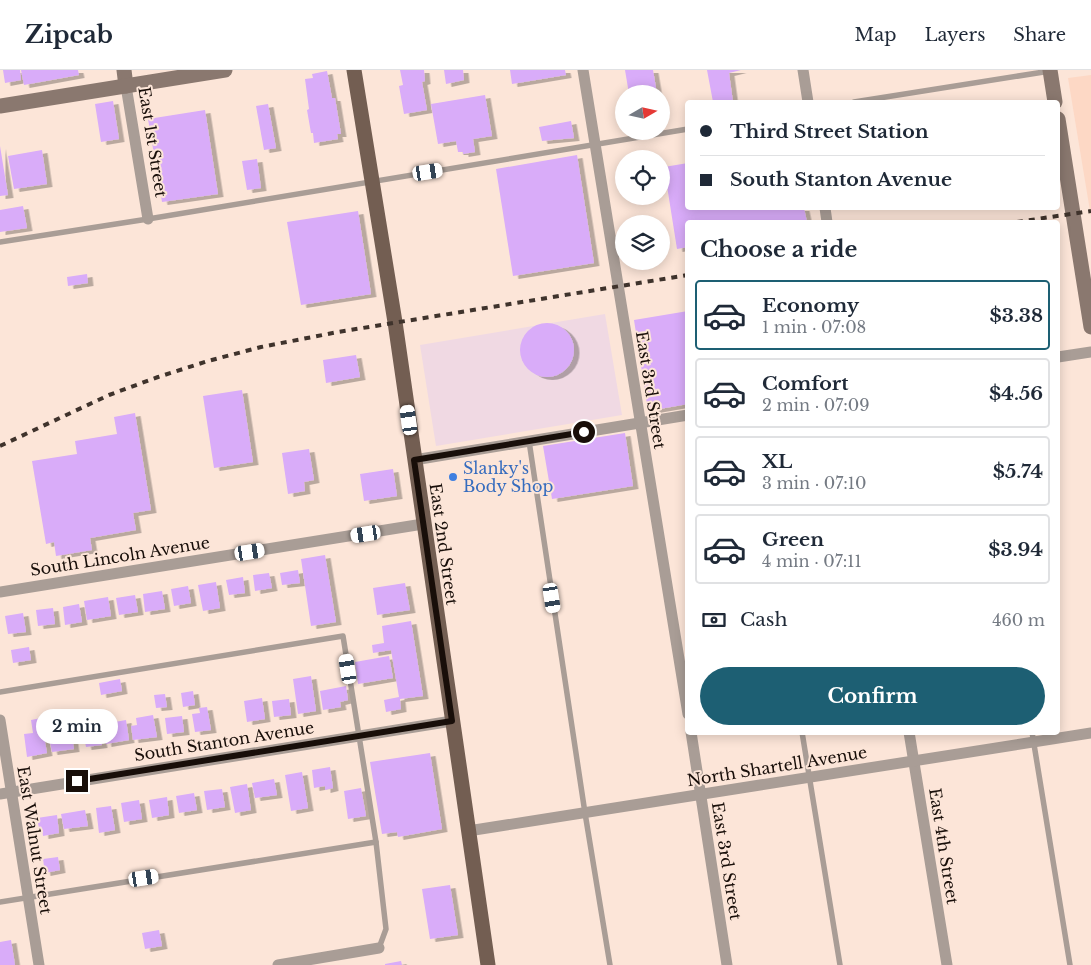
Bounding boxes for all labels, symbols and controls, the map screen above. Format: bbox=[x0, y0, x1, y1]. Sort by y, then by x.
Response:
text: Zipcab bbox=[25, 20, 113, 49]
text: Map bbox=[855, 24, 896, 46]
text: Layers bbox=[924, 24, 985, 46]
text: Share bbox=[1013, 24, 1066, 46]
street label: East 1st Street bbox=[134, 85, 172, 199]
north arrow bbox=[615, 85, 670, 140]
map controls bbox=[615, 85, 670, 270]
text: Third Street Station bbox=[730, 120, 929, 143]
button: locate bbox=[615, 150, 670, 205]
car bbox=[412, 162, 443, 182]
text: South Stanton Avenue bbox=[730, 168, 952, 191]
button: layers bbox=[615, 215, 670, 270]
text: Choose a ride bbox=[700, 236, 857, 263]
icon: car bbox=[702, 293, 747, 338]
text: Economy bbox=[762, 294, 859, 317]
text: $3.38 bbox=[990, 304, 1043, 327]
text: 1 min · 07:08 bbox=[762, 317, 866, 337]
street label: East 3rd Street bbox=[632, 330, 670, 450]
icon: car bbox=[702, 371, 747, 416]
text: Comfort bbox=[762, 372, 849, 395]
text: $4.56 bbox=[989, 382, 1043, 405]
text: 2 min · 07:09 bbox=[762, 395, 870, 415]
car bbox=[399, 404, 418, 436]
route start bbox=[573, 421, 595, 443]
icon: car bbox=[702, 449, 747, 494]
text: XL bbox=[762, 450, 792, 473]
place label: Slanky's Body Shop bbox=[463, 458, 554, 496]
text: $5.74 bbox=[993, 460, 1043, 483]
marker: Slanky's Body Shop bbox=[447, 471, 459, 483]
text: 3 min · 07:10 bbox=[762, 473, 866, 493]
street label: East 2nd Street bbox=[426, 482, 462, 606]
car bbox=[350, 524, 381, 544]
icon: car bbox=[702, 527, 747, 572]
text: Green bbox=[762, 528, 824, 551]
street label: South Lincoln Avenue bbox=[29, 532, 211, 580]
text: $3.94 bbox=[988, 538, 1043, 561]
car bbox=[234, 542, 265, 562]
text: 4 min · 07:11 bbox=[762, 551, 862, 571]
car bbox=[542, 582, 561, 614]
icon: cash bbox=[700, 606, 728, 634]
text: Cash bbox=[740, 608, 787, 631]
text: 460 m bbox=[992, 610, 1045, 630]
car bbox=[338, 653, 357, 685]
button: Confirm bbox=[700, 667, 1045, 725]
callout: 2 min bbox=[36, 708, 118, 744]
text: 2 min bbox=[52, 716, 102, 736]
street label: South Stanton Avenue bbox=[133, 717, 315, 765]
street label: North Shartell Avenue bbox=[686, 742, 868, 790]
street label: East Walnut Street bbox=[13, 764, 57, 916]
route end bbox=[66, 770, 88, 792]
street label: East 4th Street bbox=[925, 786, 963, 906]
street label: East 3rd Street bbox=[708, 801, 746, 921]
car bbox=[128, 868, 159, 888]

